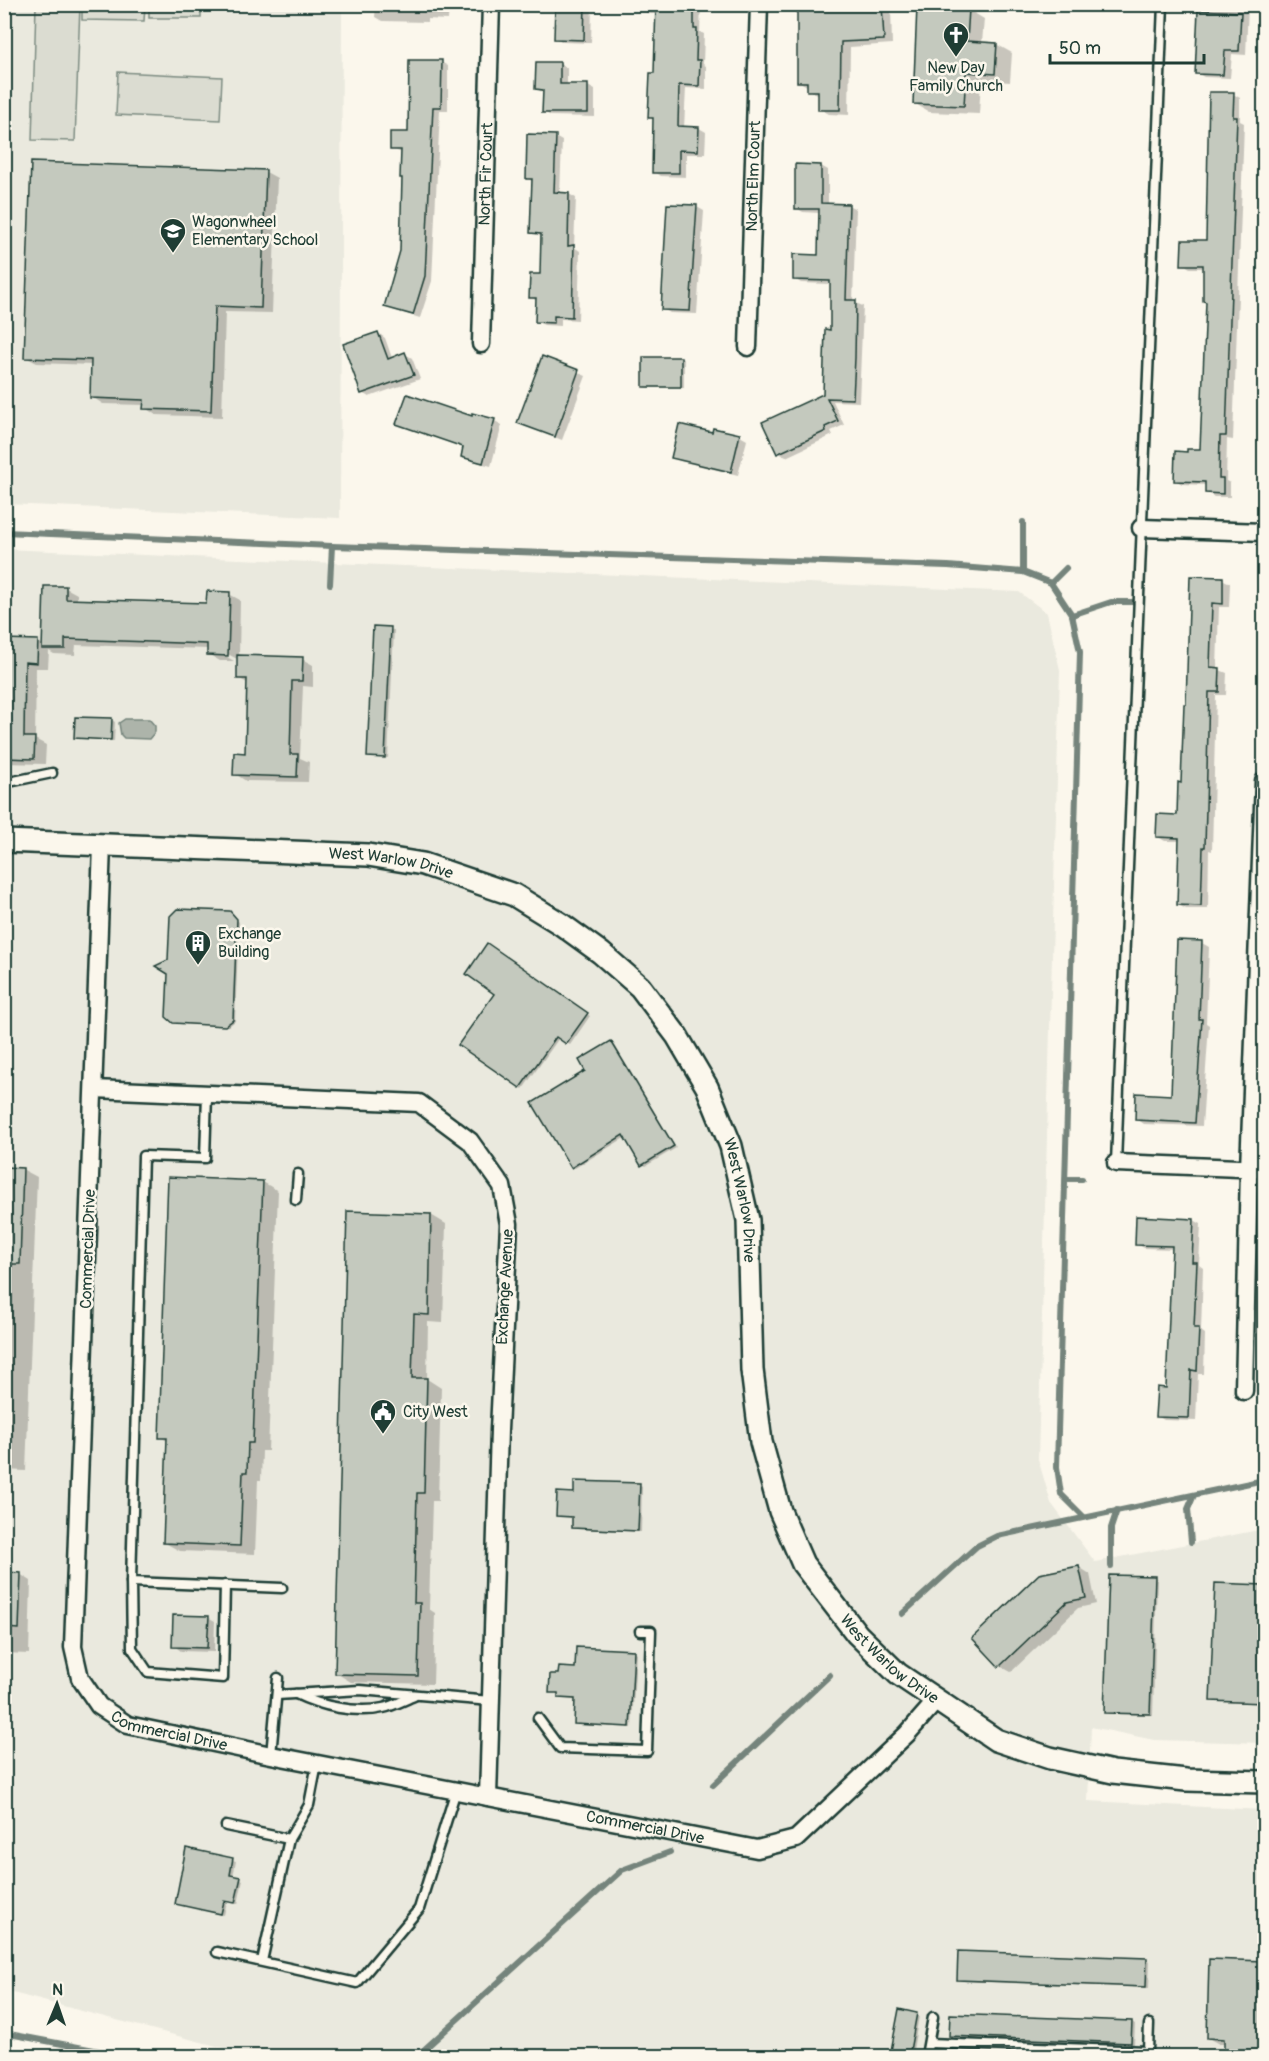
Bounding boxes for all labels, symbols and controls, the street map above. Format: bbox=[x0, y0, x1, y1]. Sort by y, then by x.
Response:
church icon: New Day Family Church bbox=[941, 20, 971, 58]
scale bar bbox=[1050, 27, 1204, 65]
text: 50 m bbox=[1059, 37, 1101, 60]
place label: New Day Family Church bbox=[909, 58, 1003, 96]
street label: North Elm Court bbox=[742, 120, 765, 232]
street label: North Fir Court bbox=[474, 122, 498, 226]
place label: Wagonwheel Elementary School bbox=[192, 212, 318, 250]
school or university icon: Wagonwheel Elementary School bbox=[158, 216, 188, 254]
street label: West Warlow Drive bbox=[328, 843, 456, 884]
place label: Exchange Building bbox=[218, 924, 281, 962]
building icon: Exchange Building bbox=[183, 928, 213, 966]
street label: West Warlow Drive bbox=[719, 1135, 759, 1263]
street label: Commercial Drive bbox=[76, 1189, 100, 1309]
street label: Exchange Avenue bbox=[492, 1229, 518, 1345]
public building icon: City West bbox=[368, 1397, 398, 1435]
place label: City West bbox=[403, 1402, 468, 1422]
street label: West Warlow Drive bbox=[836, 1610, 942, 1708]
street label: Commercial Drive bbox=[107, 1706, 229, 1756]
street label: Commercial Drive bbox=[584, 1806, 706, 1849]
north arrow bbox=[27, 1974, 87, 2034]
text: N bbox=[52, 1980, 63, 2000]

